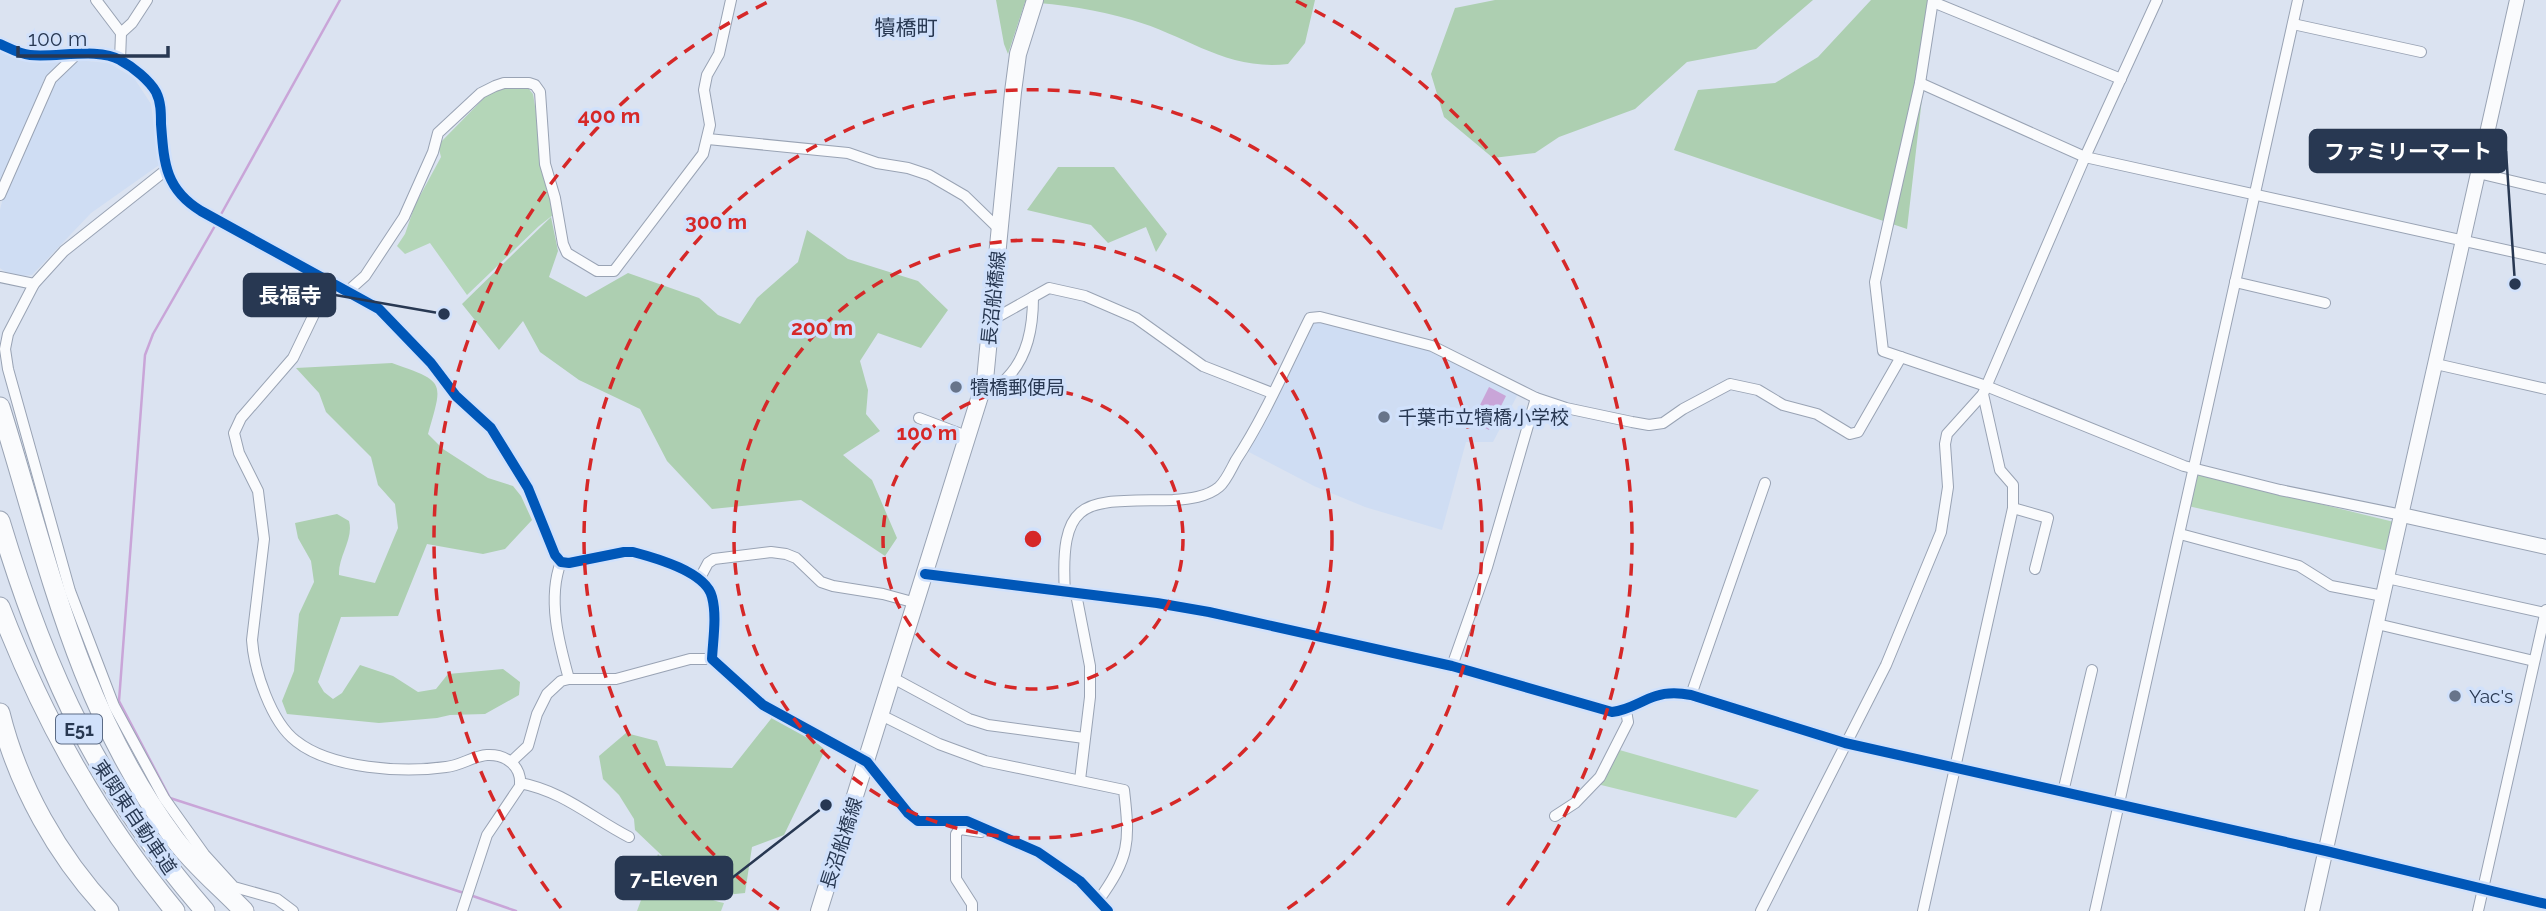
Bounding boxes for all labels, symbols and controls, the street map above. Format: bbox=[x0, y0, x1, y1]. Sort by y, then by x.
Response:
scale bar bbox=[18, 14, 168, 58]
district label: 犢橋町 bbox=[875, 15, 938, 40]
text: 100 m bbox=[28, 26, 87, 51]
text: 400 m bbox=[578, 103, 640, 128]
callout: ファミリーマート bbox=[2310, 130, 2506, 172]
text: ファミリーマート bbox=[2324, 139, 2492, 164]
text: 300 m bbox=[685, 209, 747, 234]
street label: 長沼船橋線 bbox=[977, 250, 1009, 346]
callout: 長福寺 bbox=[244, 274, 335, 316]
text: 長福寺 bbox=[259, 283, 322, 308]
text: 200 m bbox=[791, 315, 853, 340]
place label: 犢橋郵便局 bbox=[970, 376, 1065, 398]
marker: 犢橋郵便局 bbox=[948, 379, 964, 395]
place label: 千葉市立犢橋小学校 bbox=[1398, 406, 1569, 428]
marker: 千葉市立犢橋小学校 bbox=[1376, 409, 1392, 425]
text: 100 m bbox=[897, 420, 957, 445]
centre of rings bbox=[1021, 527, 1045, 551]
place label: Yac's bbox=[2469, 685, 2513, 707]
marker: Yac's bbox=[2447, 688, 2463, 704]
road number: E51 bbox=[56, 714, 102, 744]
street label: 東関東自動車道 bbox=[89, 756, 181, 878]
street label: 長沼船橋線 bbox=[816, 794, 866, 892]
callout: 7-Eleven bbox=[616, 857, 732, 899]
text: 7-Eleven bbox=[630, 866, 718, 891]

